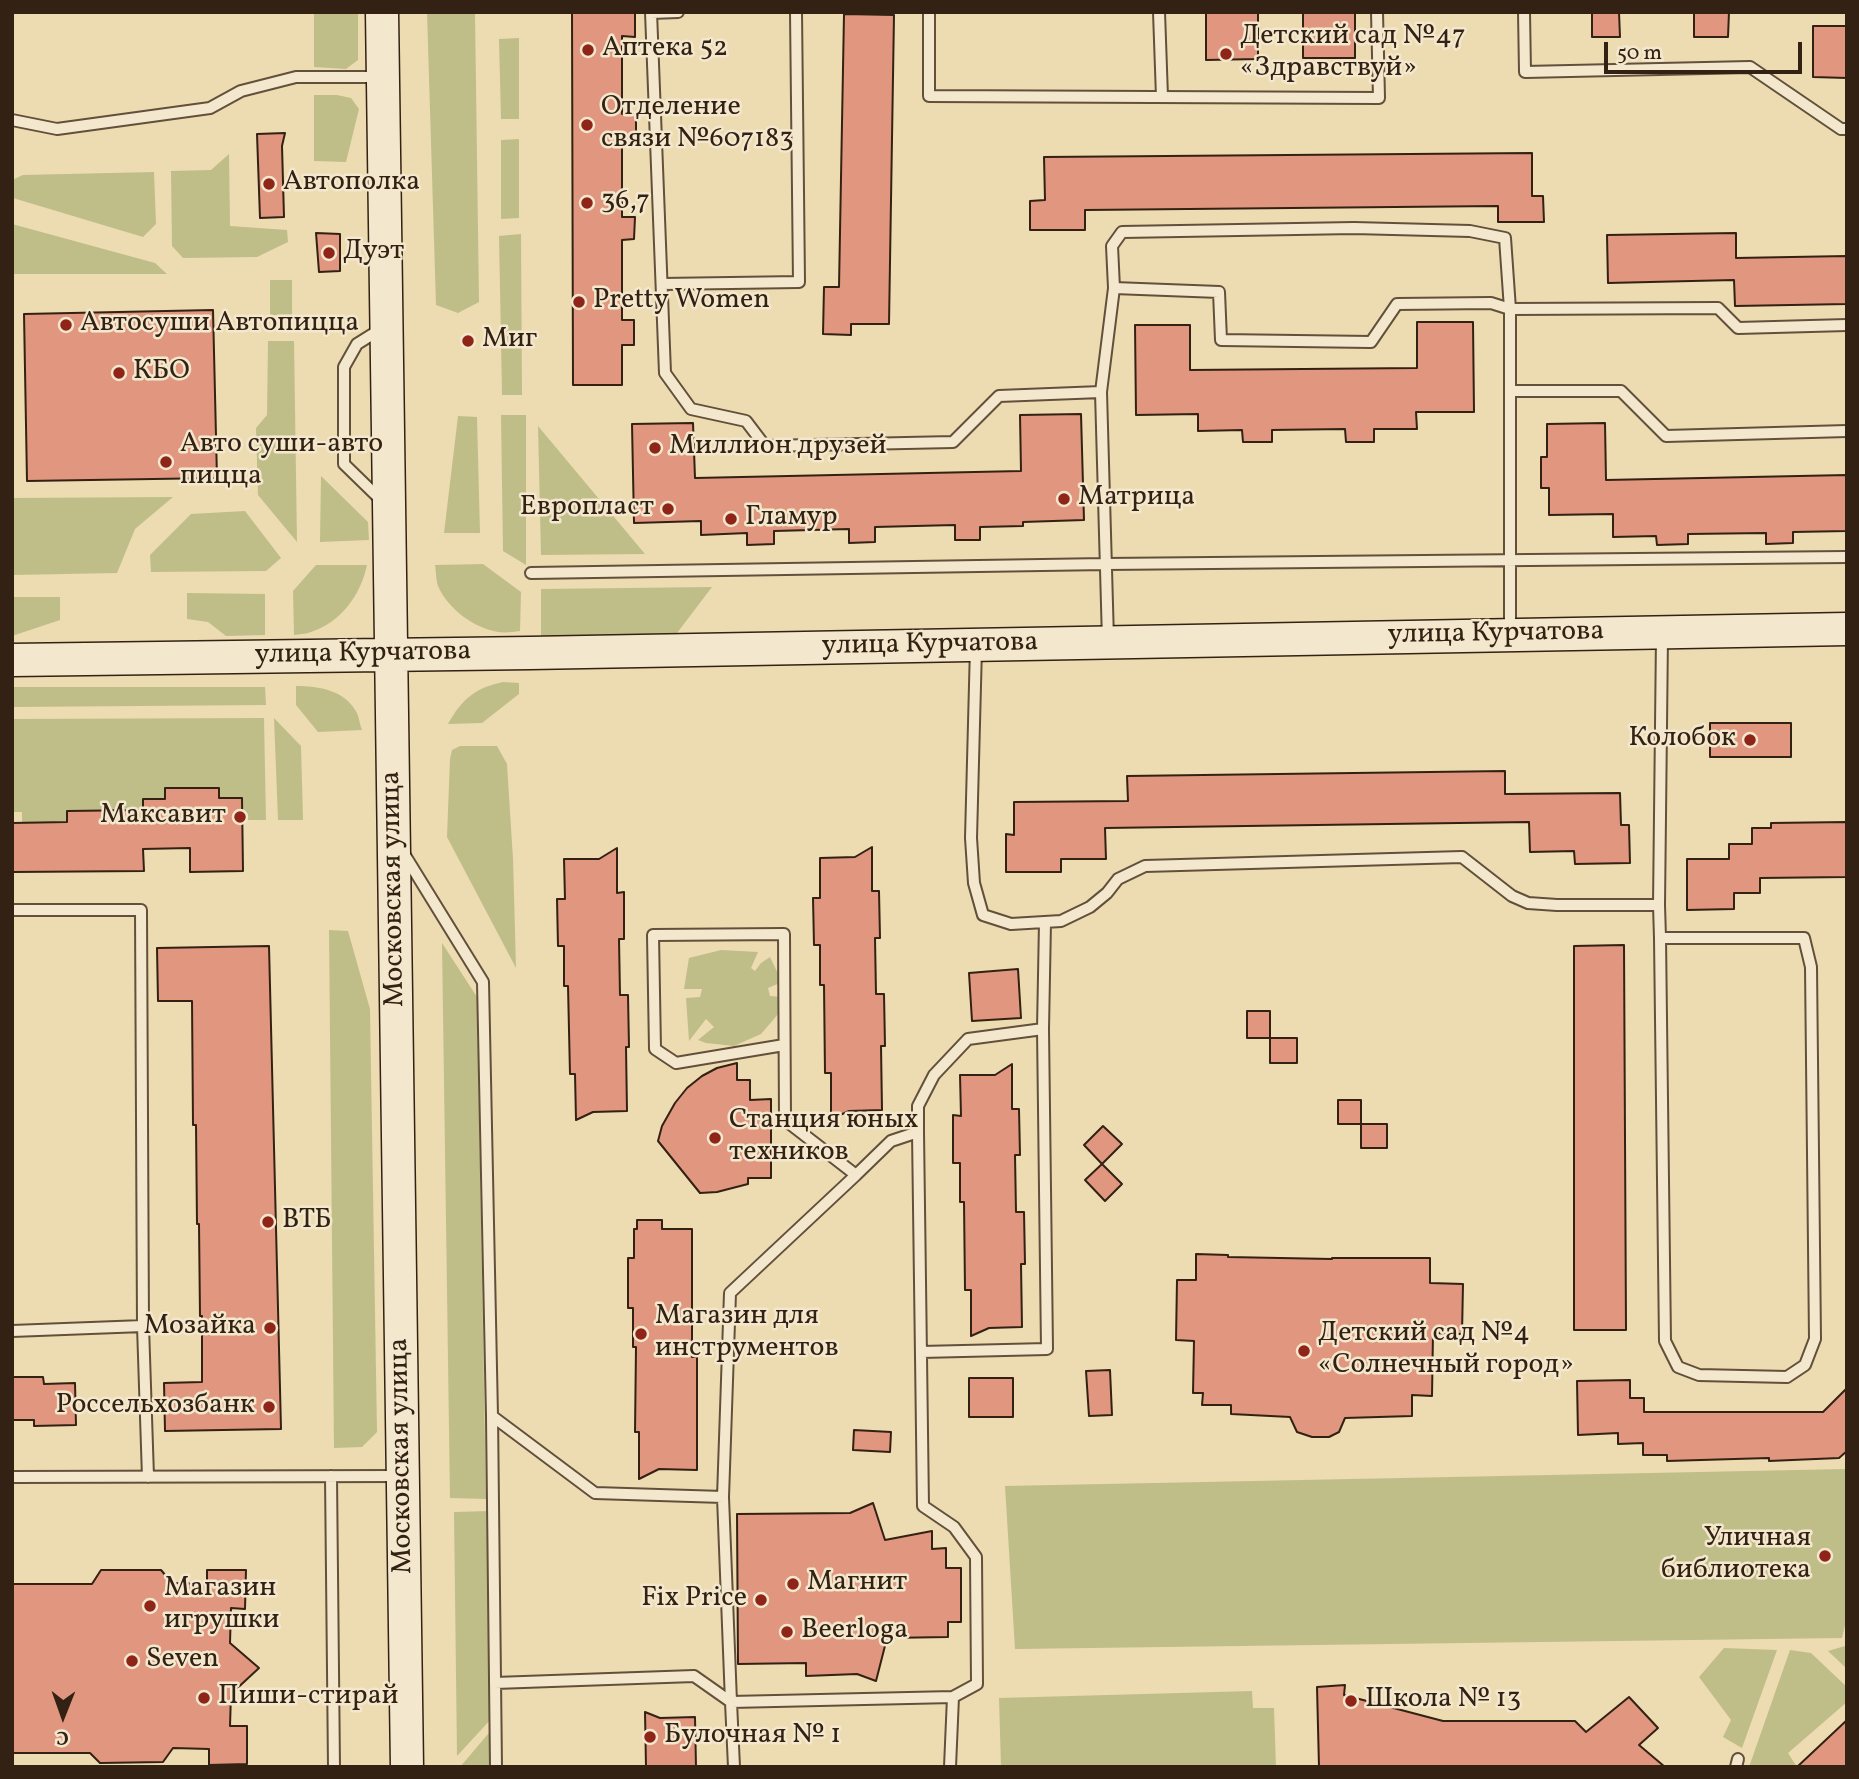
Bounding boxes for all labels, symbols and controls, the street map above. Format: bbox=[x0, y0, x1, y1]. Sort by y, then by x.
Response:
place label: Детский сад №47 «Здравствуй» bbox=[1240, 21, 1465, 87]
scale bar bbox=[1607, 28, 1805, 72]
place label: Аптека 52 bbox=[602, 33, 728, 67]
text: 50 m bbox=[1617, 39, 1662, 68]
marker: Аптека 52 bbox=[580, 42, 596, 58]
marker: Детский сад №47 «Здравствуй» bbox=[1218, 46, 1234, 62]
place label: Отделение связи №607183 bbox=[601, 92, 794, 158]
marker: Отделение связи №607183 bbox=[579, 117, 595, 133]
place label: Автополка bbox=[283, 167, 420, 201]
marker: Автополка bbox=[261, 176, 277, 192]
place label: 36,7 bbox=[601, 186, 650, 220]
marker: 36,7 bbox=[579, 195, 595, 211]
place label: Дуэт bbox=[343, 236, 404, 270]
marker: Дуэт bbox=[321, 245, 337, 261]
place label: Pretty Women bbox=[593, 285, 770, 319]
marker: Pretty Women bbox=[571, 294, 587, 310]
place label: Автосуши Автопицца bbox=[80, 308, 359, 342]
marker: Автосуши Автопицца bbox=[58, 317, 74, 333]
place label: Миг bbox=[482, 324, 537, 358]
marker: Миг bbox=[460, 333, 476, 349]
place label: КБО bbox=[133, 356, 190, 390]
marker: КБО bbox=[111, 365, 127, 381]
place label: Авто суши-авто пицца bbox=[180, 429, 383, 495]
place label: Миллион друзей bbox=[669, 431, 887, 465]
marker: Миллион друзей bbox=[647, 440, 663, 456]
marker: Авто суши-авто пицца bbox=[158, 454, 174, 470]
place label: Матрица bbox=[1078, 482, 1195, 516]
marker: Матрица bbox=[1056, 491, 1072, 507]
place label: Европласт bbox=[520, 492, 654, 526]
marker: Европласт bbox=[660, 501, 676, 517]
place label: Гламур bbox=[745, 502, 838, 536]
marker: Гламур bbox=[723, 511, 739, 527]
street label: улица Курчатова bbox=[1387, 616, 1605, 654]
street label: улица Курчатова bbox=[821, 627, 1039, 665]
street label: улица Курчатова bbox=[254, 636, 472, 674]
place label: Колобок bbox=[1628, 723, 1736, 757]
marker: Колобок bbox=[1742, 732, 1758, 748]
street label: Московская улица bbox=[376, 771, 414, 1007]
place label: Максавит bbox=[100, 800, 226, 834]
marker: Максавит bbox=[232, 809, 248, 825]
place label: Станция юных техников bbox=[729, 1105, 919, 1171]
marker: Станция юных техников bbox=[707, 1130, 723, 1146]
place label: ВТБ bbox=[282, 1205, 332, 1239]
marker: ВТБ bbox=[260, 1214, 276, 1230]
place label: Магазин для инструментов bbox=[655, 1301, 839, 1367]
place label: Мозайка bbox=[144, 1311, 256, 1345]
place label: Детский сад №4 «Солнечный город» bbox=[1318, 1318, 1574, 1384]
marker: Мозайка bbox=[262, 1320, 278, 1336]
marker: Магазин для инструментов bbox=[633, 1326, 649, 1342]
street label: Московская улица bbox=[384, 1338, 422, 1574]
marker: Детский сад №4 «Солнечный город» bbox=[1296, 1343, 1312, 1359]
place label: Россельхозбанк bbox=[56, 1390, 255, 1424]
marker: Россельхозбанк bbox=[261, 1399, 277, 1415]
place label: Уличная библиотека bbox=[1661, 1523, 1811, 1589]
marker: Уличная библиотека bbox=[1817, 1548, 1833, 1564]
place label: Магнит bbox=[807, 1567, 907, 1601]
place label: Магазин игрушки bbox=[164, 1573, 279, 1639]
marker: Магнит bbox=[785, 1576, 801, 1592]
place label: Fix Price bbox=[641, 1583, 747, 1617]
marker: Fix Price bbox=[753, 1592, 769, 1608]
marker: Магазин игрушки bbox=[142, 1598, 158, 1614]
place label: Beerloga bbox=[801, 1615, 908, 1649]
marker: Beerloga bbox=[779, 1624, 795, 1640]
place label: Seven bbox=[146, 1644, 219, 1678]
marker: Seven bbox=[124, 1653, 140, 1669]
north arrow bbox=[28, 1681, 98, 1751]
place label: Пиши-стирай bbox=[218, 1681, 399, 1715]
place label: Школа № 13 bbox=[1365, 1684, 1521, 1718]
marker: Пиши-стирай bbox=[196, 1690, 212, 1706]
marker: Школа № 13 bbox=[1343, 1693, 1359, 1709]
place label: Булочная № 1 bbox=[664, 1720, 841, 1754]
text: С bbox=[56, 1724, 69, 1750]
marker: Булочная № 1 bbox=[642, 1729, 658, 1745]

